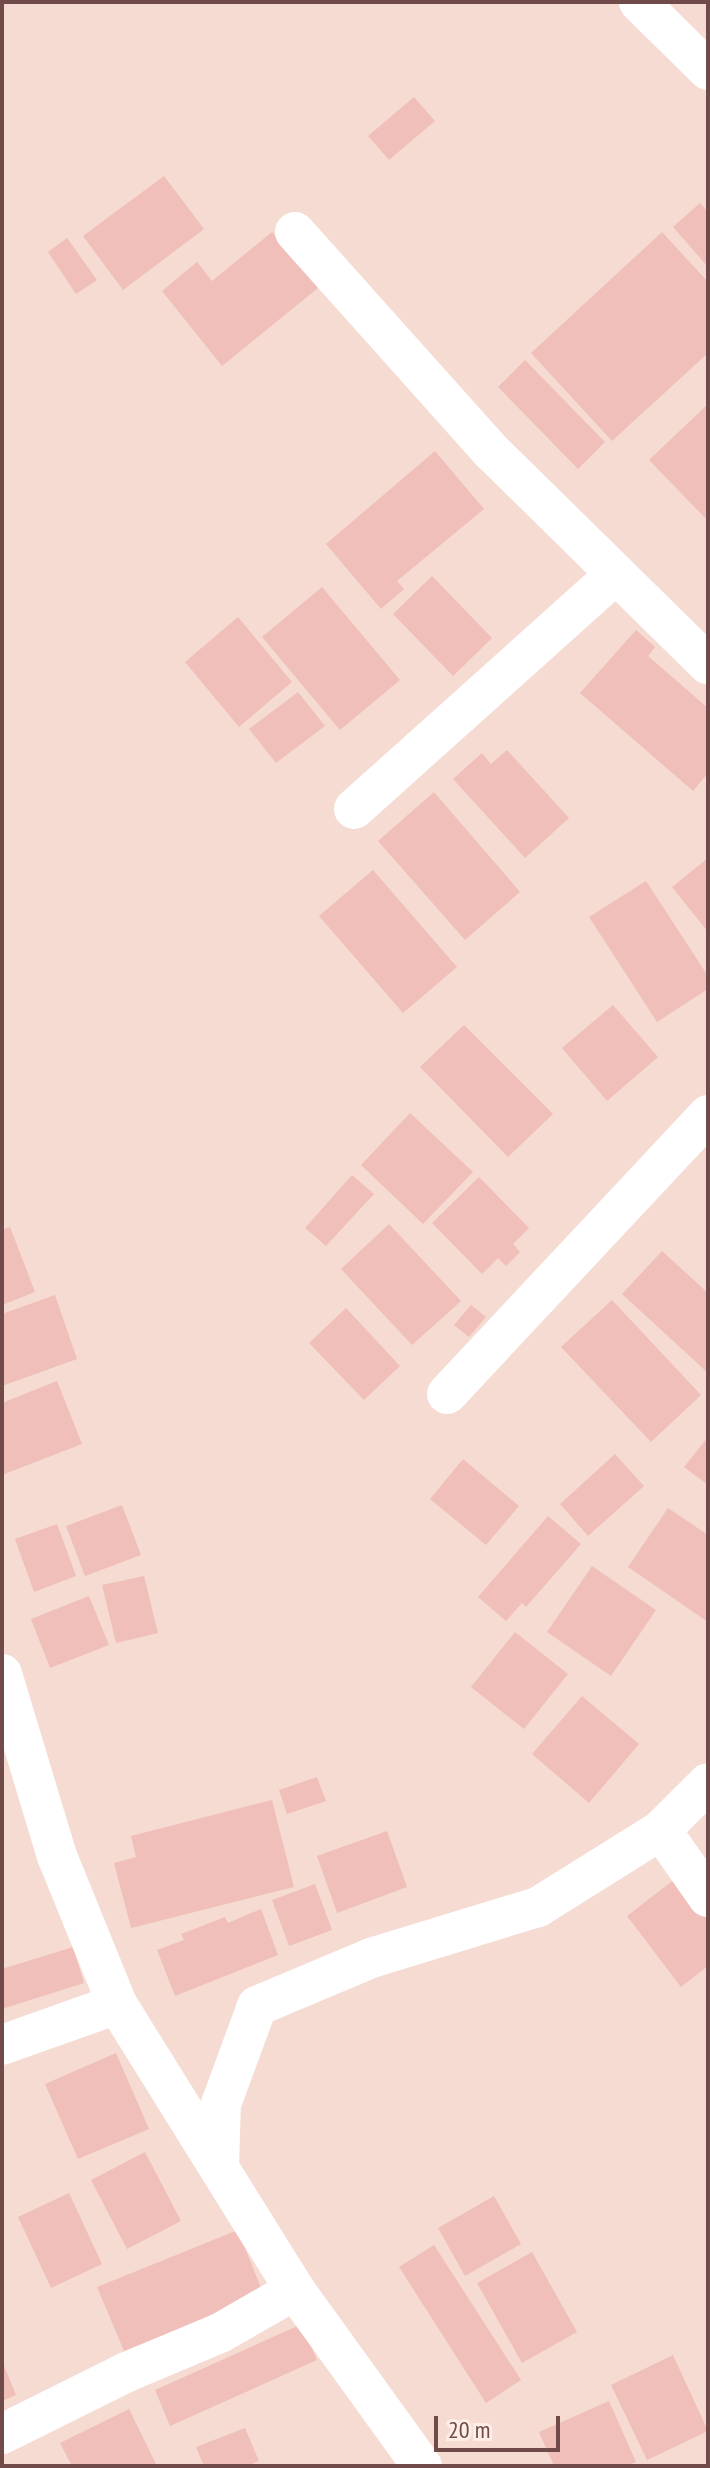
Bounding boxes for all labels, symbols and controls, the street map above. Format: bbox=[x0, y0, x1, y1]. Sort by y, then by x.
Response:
scale bar bbox=[438, 2400, 564, 2450]
text: 20 m bbox=[448, 2414, 490, 2445]

